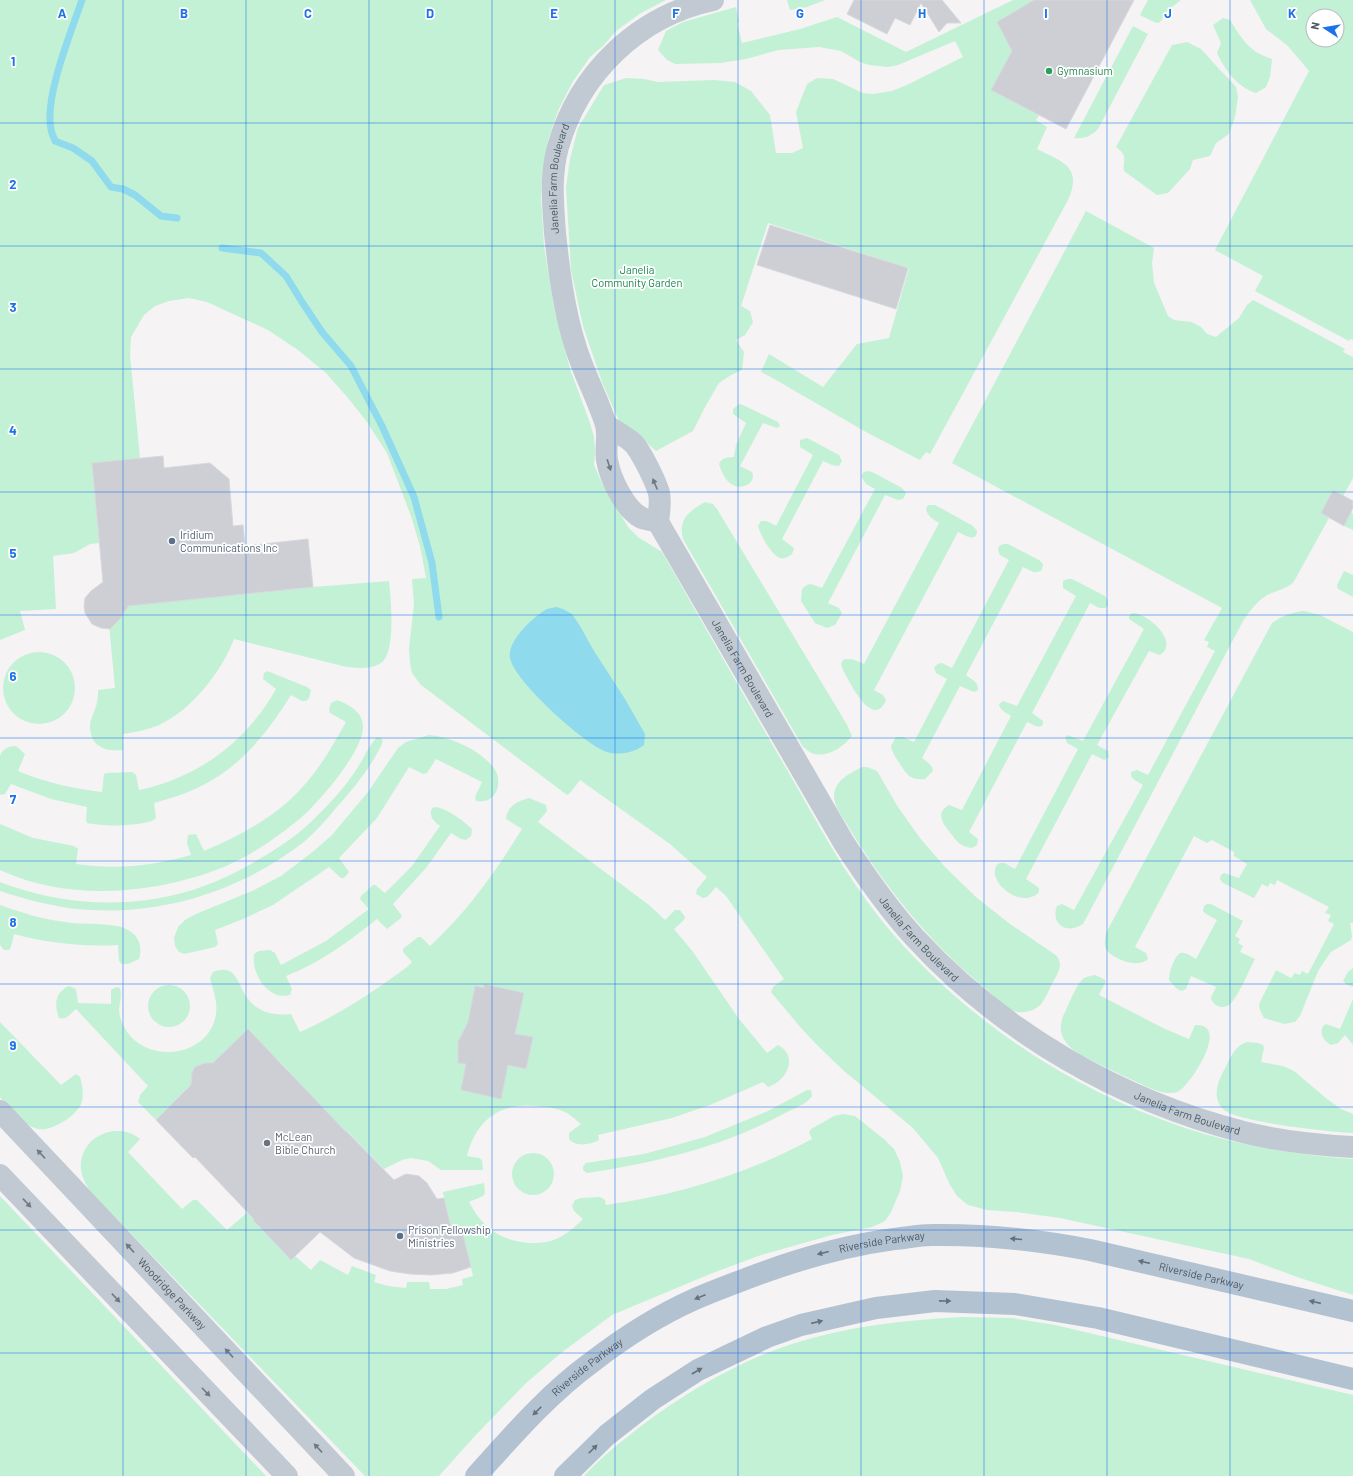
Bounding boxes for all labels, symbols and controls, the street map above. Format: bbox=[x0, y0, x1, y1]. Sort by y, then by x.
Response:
text: A bbox=[58, 5, 67, 21]
text: B bbox=[180, 5, 188, 21]
text: C bbox=[304, 5, 312, 21]
text: D bbox=[426, 5, 434, 21]
text: E bbox=[550, 5, 558, 21]
text: F bbox=[672, 5, 680, 21]
text: G bbox=[796, 5, 804, 21]
text: H bbox=[918, 5, 926, 21]
text: I bbox=[1044, 5, 1048, 21]
text: J bbox=[1164, 5, 1172, 21]
text: K bbox=[1288, 5, 1296, 21]
north arrow bbox=[1305, 8, 1345, 48]
text: N bbox=[1308, 21, 1322, 31]
text: 1 bbox=[11, 53, 15, 69]
place label: Gymnasium bbox=[1057, 64, 1113, 77]
marker: Gymnasium bbox=[1044, 66, 1054, 76]
street label: Janelia Farm Boulevard bbox=[546, 121, 572, 234]
text: 2 bbox=[9, 176, 17, 192]
park label: Janelia Community Garden bbox=[592, 263, 682, 289]
text: 3 bbox=[9, 299, 17, 315]
text: 4 bbox=[9, 422, 17, 438]
one-way arrow bbox=[606, 459, 612, 471]
one-way arrow bbox=[651, 477, 657, 489]
place label: Iridium Communications Inc bbox=[180, 528, 278, 554]
marker: Iridium Communications Inc bbox=[167, 536, 177, 546]
text: 5 bbox=[9, 545, 17, 561]
street label: Janelia Farm Boulevard bbox=[710, 617, 777, 720]
text: 6 bbox=[10, 668, 17, 684]
text: 7 bbox=[10, 791, 17, 807]
street label: Janelia Farm Boulevard bbox=[877, 893, 962, 984]
text: 8 bbox=[9, 914, 17, 930]
text: 9 bbox=[10, 1037, 17, 1053]
street label: Janelia Farm Boulevard bbox=[1133, 1088, 1242, 1137]
place label: McLean Bible Church bbox=[275, 1130, 335, 1156]
marker: McLean Bible Church bbox=[262, 1138, 272, 1148]
one-way arrow bbox=[36, 1149, 45, 1159]
one-way arrow bbox=[22, 1198, 32, 1208]
place label: Prison Fellowship Ministries bbox=[408, 1223, 491, 1249]
street label: Riverside Parkway bbox=[838, 1228, 925, 1255]
marker: Prison Fellowship Ministries bbox=[395, 1231, 405, 1241]
one-way arrow bbox=[1010, 1235, 1022, 1242]
one-way arrow bbox=[125, 1243, 135, 1253]
one-way arrow bbox=[817, 1251, 829, 1257]
street label: Woodridge Parkway bbox=[136, 1255, 209, 1332]
one-way arrow bbox=[1138, 1259, 1150, 1265]
street label: Riverside Parkway bbox=[1158, 1259, 1245, 1291]
one-way arrow bbox=[111, 1293, 121, 1303]
one-way arrow bbox=[694, 1294, 706, 1300]
one-way arrow bbox=[939, 1298, 952, 1304]
one-way arrow bbox=[1309, 1298, 1321, 1304]
one-way arrow bbox=[811, 1318, 823, 1324]
street label: Riverside Parkway bbox=[549, 1335, 625, 1399]
one-way arrow bbox=[224, 1348, 233, 1358]
one-way arrow bbox=[691, 1368, 703, 1375]
one-way arrow bbox=[201, 1387, 211, 1397]
one-way arrow bbox=[532, 1406, 542, 1416]
one-way arrow bbox=[313, 1443, 323, 1453]
one-way arrow bbox=[588, 1444, 598, 1454]

